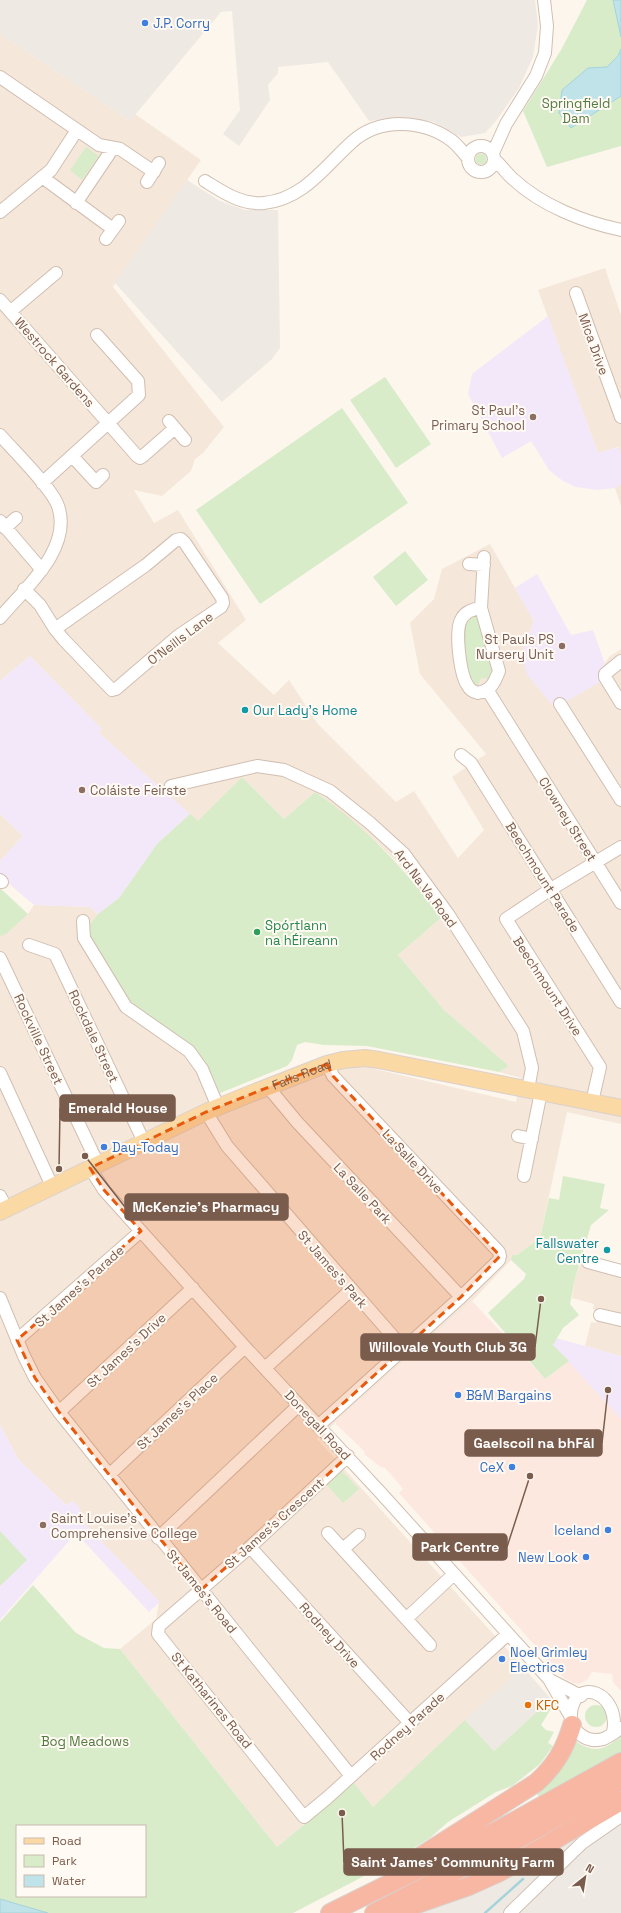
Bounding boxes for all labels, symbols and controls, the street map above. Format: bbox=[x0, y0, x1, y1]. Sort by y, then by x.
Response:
place label: J.P. Corry bbox=[153, 15, 210, 32]
marker: J.P. Corry bbox=[140, 18, 150, 28]
park label: Springfield Dam bbox=[542, 95, 610, 127]
street label: Mica Drive bbox=[575, 311, 612, 377]
street label: Westrock Gardens bbox=[11, 314, 99, 411]
place label: St Paul's Primary School bbox=[431, 402, 525, 434]
marker: St Paul's Primary School bbox=[528, 412, 538, 422]
street label: O'Neills Lane bbox=[144, 608, 217, 669]
place label: St Pauls PS Nursery Unit bbox=[476, 631, 554, 663]
marker: St Pauls PS Nursery Unit bbox=[557, 641, 567, 651]
place label: Our Lady's Home bbox=[253, 702, 357, 719]
marker: Our Lady's Home bbox=[240, 705, 250, 715]
street label: Clowney Street bbox=[535, 774, 600, 865]
place label: Coláiste Feirste bbox=[90, 782, 186, 799]
marker: Coláiste Feirste bbox=[77, 785, 87, 795]
street label: Beechmount Parade bbox=[502, 819, 583, 936]
street label: Ard Na Va Road bbox=[390, 846, 461, 931]
place label: Spórtlann na hÉireann bbox=[265, 917, 338, 949]
marker: Spórtlann na hÉireann bbox=[252, 927, 262, 937]
street label: Beechmount Drive bbox=[509, 933, 586, 1039]
street label: Rockdale Street bbox=[65, 987, 122, 1085]
street label: Rockville Street bbox=[10, 991, 67, 1087]
street label: Falls Road bbox=[269, 1055, 333, 1094]
callout: Emerald House bbox=[60, 1095, 175, 1121]
text: Emerald House bbox=[68, 1099, 168, 1117]
street label: La Salle Drive bbox=[378, 1126, 447, 1197]
place label: Day-Today bbox=[112, 1139, 179, 1156]
marker: Day-Today bbox=[99, 1142, 109, 1152]
street label: La Salle Park bbox=[330, 1159, 395, 1228]
callout: McKenzie's Pharmacy bbox=[125, 1194, 288, 1220]
text: McKenzie's Pharmacy bbox=[133, 1198, 279, 1216]
street label: St James's Park bbox=[294, 1227, 371, 1312]
place label: Fallswater Centre bbox=[536, 1235, 599, 1267]
street label: St James's Parade bbox=[31, 1242, 128, 1331]
marker: Fallswater Centre bbox=[602, 1245, 612, 1255]
street label: St James's Drive bbox=[83, 1309, 170, 1391]
callout: Willovale Youth Club 3G bbox=[361, 1334, 535, 1360]
text: Willovale Youth Club 3G bbox=[369, 1338, 527, 1356]
street label: St James's Place bbox=[133, 1369, 222, 1453]
street label: Donegall Road bbox=[281, 1387, 354, 1464]
place label: B&M Bargains bbox=[466, 1387, 552, 1404]
marker: B&M Bargains bbox=[453, 1390, 463, 1400]
callout: Gaelscoil na bhFál bbox=[465, 1430, 602, 1456]
text: Gaelscoil na bhFál bbox=[473, 1434, 595, 1452]
place label: CeX bbox=[480, 1459, 504, 1476]
marker: CeX bbox=[507, 1462, 517, 1472]
street label: St James's Crescent bbox=[221, 1474, 328, 1573]
place label: Saint Louise's Comprehensive College bbox=[51, 1510, 197, 1542]
marker: Saint Louise's Comprehensive College bbox=[38, 1520, 48, 1530]
place label: Iceland bbox=[554, 1522, 600, 1539]
marker: Iceland bbox=[603, 1525, 613, 1535]
callout: Park Centre bbox=[413, 1534, 507, 1560]
text: Park Centre bbox=[421, 1538, 499, 1556]
street label: St James's Road bbox=[163, 1546, 241, 1637]
place label: New Look bbox=[518, 1549, 578, 1566]
marker: New Look bbox=[581, 1552, 591, 1562]
street label: Rodney Drive bbox=[296, 1599, 364, 1672]
place label: Noel Grimley Electrics bbox=[510, 1644, 588, 1676]
street label: St Katharines Road bbox=[167, 1649, 256, 1752]
marker: Noel Grimley Electrics bbox=[497, 1654, 507, 1664]
street label: Rodney Parade bbox=[366, 1688, 448, 1764]
place label: KFC bbox=[536, 1697, 559, 1714]
marker: KFC bbox=[523, 1700, 533, 1710]
park label: Bog Meadows bbox=[41, 1733, 129, 1750]
legend bbox=[16, 1825, 146, 1897]
text: Road bbox=[52, 1833, 81, 1849]
callout: Saint James' Community Farm bbox=[344, 1849, 563, 1875]
text: Park bbox=[52, 1853, 77, 1869]
text: Saint James' Community Farm bbox=[351, 1853, 555, 1871]
north arrow bbox=[565, 1857, 605, 1897]
text: N bbox=[583, 1860, 597, 1876]
text: Water bbox=[52, 1873, 86, 1889]

